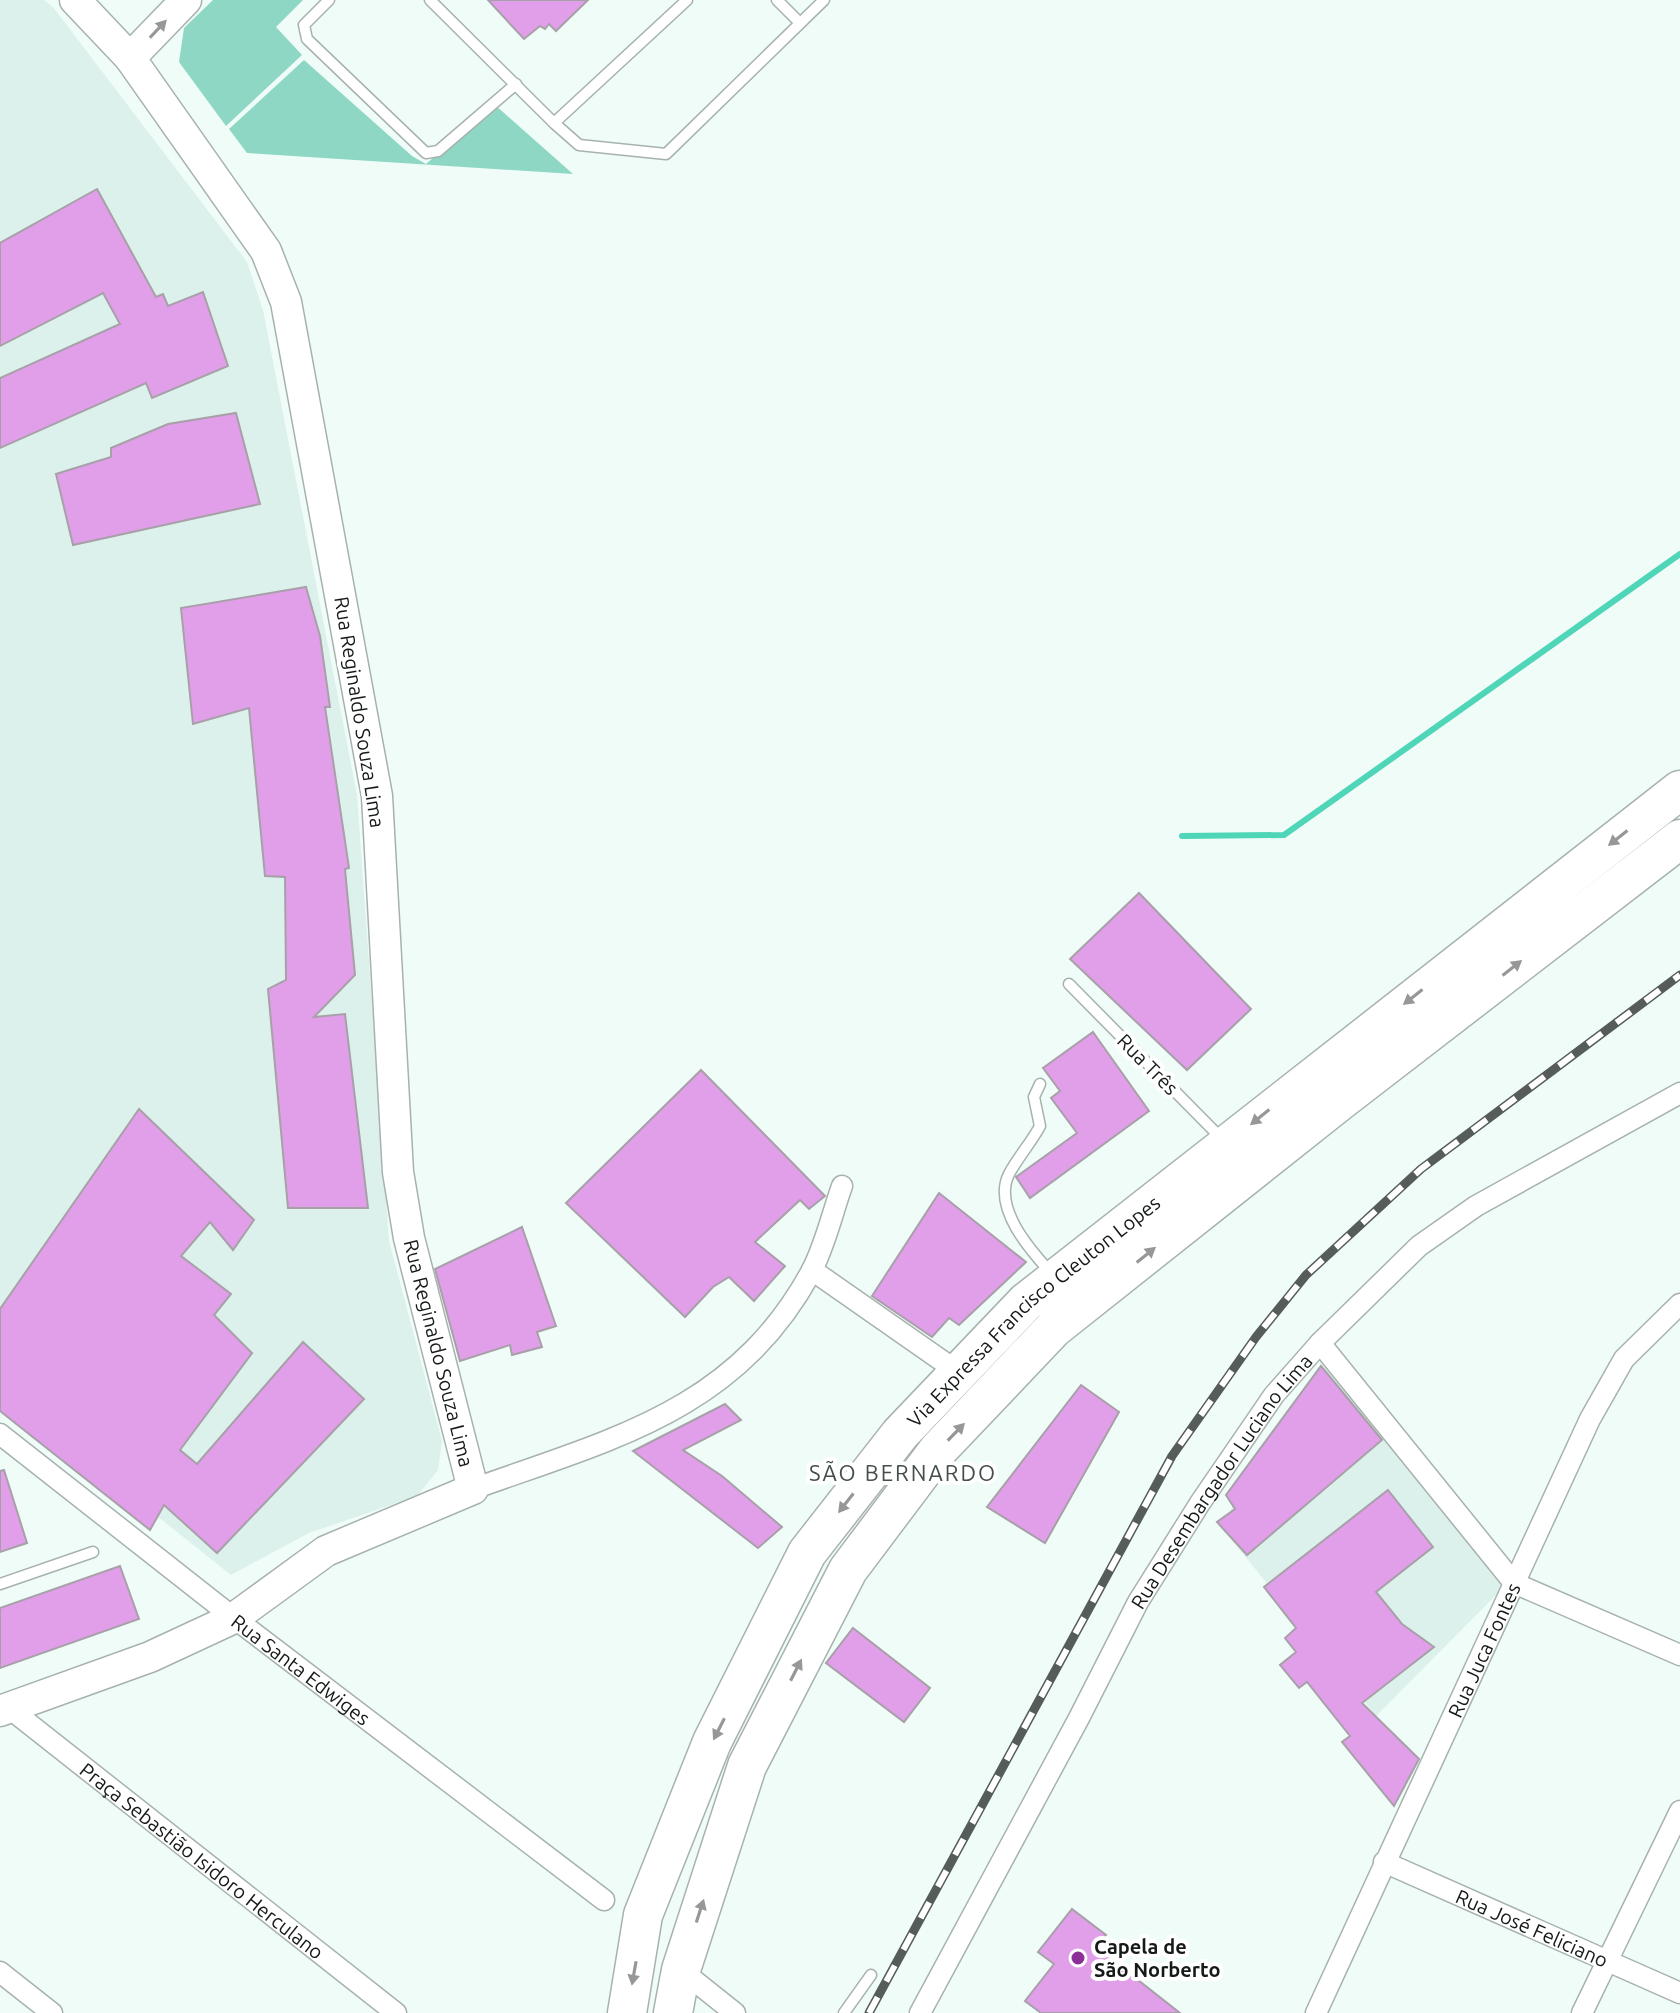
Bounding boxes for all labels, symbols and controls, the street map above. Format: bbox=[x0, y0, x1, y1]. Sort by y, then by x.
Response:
one-way arrow bbox=[148, 20, 167, 39]
street label: Rua Reginaldo Souza Lima bbox=[330, 595, 390, 829]
one-way arrow bbox=[1608, 829, 1628, 846]
one-way arrow bbox=[1502, 960, 1523, 976]
one-way arrow bbox=[1403, 988, 1423, 1005]
street label: Rua Três bbox=[1113, 1029, 1183, 1099]
one-way arrow bbox=[1250, 1108, 1270, 1125]
street label: Via Expressa Francisco Cleuton Lopes bbox=[902, 1190, 1164, 1431]
street label: Rua Reginaldo Souza Lima bbox=[400, 1237, 478, 1469]
one-way arrow bbox=[1136, 1247, 1156, 1264]
street label: Rua Desembargador Luciano Lima bbox=[1125, 1349, 1316, 1613]
one-way arrow bbox=[946, 1423, 964, 1442]
district label: SÃO BERNARDO bbox=[809, 1460, 997, 1485]
one-way arrow bbox=[839, 1493, 855, 1513]
street label: Rua Juca Fontes bbox=[1443, 1579, 1524, 1721]
street label: Rua Santa Edwiges bbox=[227, 1609, 375, 1729]
one-way arrow bbox=[789, 1659, 803, 1681]
one-way arrow bbox=[712, 1717, 725, 1740]
street label: Praça Sebastião Isidoro Herculano bbox=[76, 1757, 328, 1963]
street label: Rua José Feliciano bbox=[1453, 1884, 1612, 1971]
one-way arrow bbox=[695, 1898, 707, 1922]
place label: Capela de São Norberto bbox=[1094, 1935, 1220, 1981]
marker: Capela de São Norberto bbox=[1069, 1949, 1087, 1967]
one-way arrow bbox=[628, 1961, 640, 1986]

